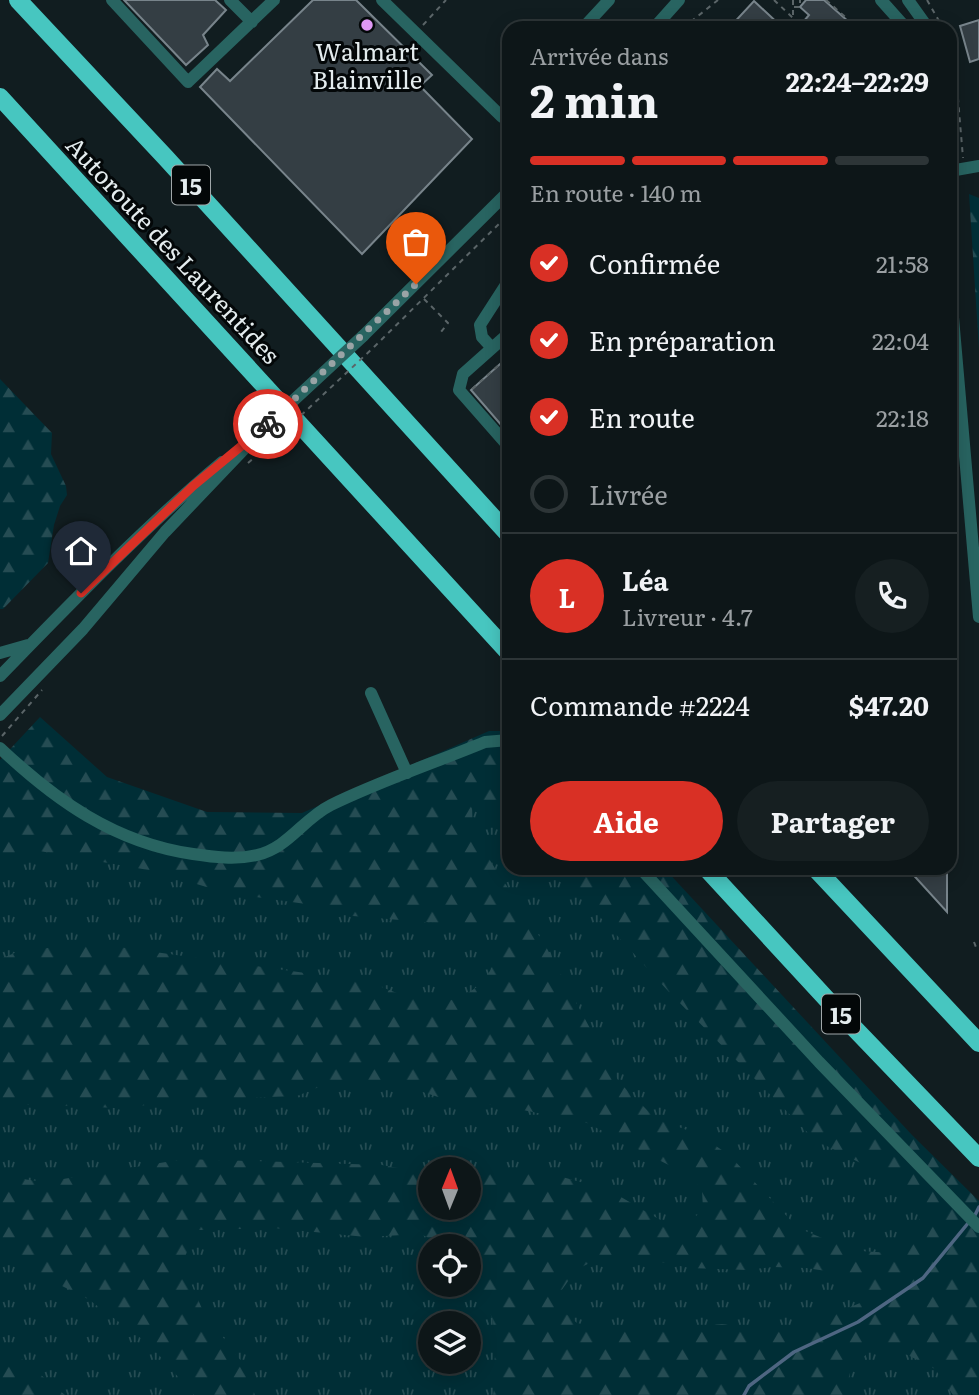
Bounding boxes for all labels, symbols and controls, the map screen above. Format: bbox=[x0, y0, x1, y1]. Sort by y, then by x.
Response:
marker: Walmart Blainville bbox=[359, 17, 375, 33]
place label: Walmart Blainville bbox=[312, 33, 422, 96]
text: Arrivée dans bbox=[530, 38, 668, 72]
text: 22:24–22:29 bbox=[786, 61, 929, 100]
text: 2 min bbox=[530, 64, 659, 132]
street label: Autoroute des Laurentides bbox=[59, 127, 289, 371]
road number: 15 bbox=[172, 166, 210, 204]
text: En route · 140 m bbox=[530, 175, 702, 209]
pin bbox=[386, 212, 446, 284]
icon: bag bbox=[397, 223, 435, 261]
text: Confirmée bbox=[589, 243, 720, 282]
icon: check bbox=[530, 244, 568, 282]
text: 21:58 bbox=[876, 246, 929, 280]
text: En préparation bbox=[589, 320, 776, 359]
icon: check bbox=[530, 321, 568, 359]
text: 22:04 bbox=[872, 323, 929, 357]
courier bbox=[233, 389, 303, 459]
text: En route bbox=[589, 397, 695, 436]
icon: check bbox=[530, 398, 568, 436]
text: 22:18 bbox=[876, 400, 929, 434]
icon: bike bbox=[249, 405, 287, 443]
text: Livrée bbox=[589, 474, 668, 513]
pin bbox=[51, 521, 111, 593]
icon: home bbox=[62, 532, 100, 570]
button: phone bbox=[855, 559, 929, 633]
text: Léa bbox=[622, 560, 669, 599]
text: L bbox=[559, 577, 575, 616]
text: Livreur · 4.7 bbox=[622, 599, 753, 633]
text: Commande #2224 bbox=[530, 685, 750, 724]
text: $47.20 bbox=[849, 685, 929, 724]
button: Aide bbox=[530, 781, 723, 861]
button: Partager bbox=[737, 781, 929, 861]
road number: 15 bbox=[822, 995, 860, 1034]
north arrow bbox=[418, 1157, 481, 1220]
map controls bbox=[418, 1157, 481, 1374]
button: locate bbox=[418, 1234, 481, 1297]
button: layers bbox=[418, 1311, 481, 1374]

